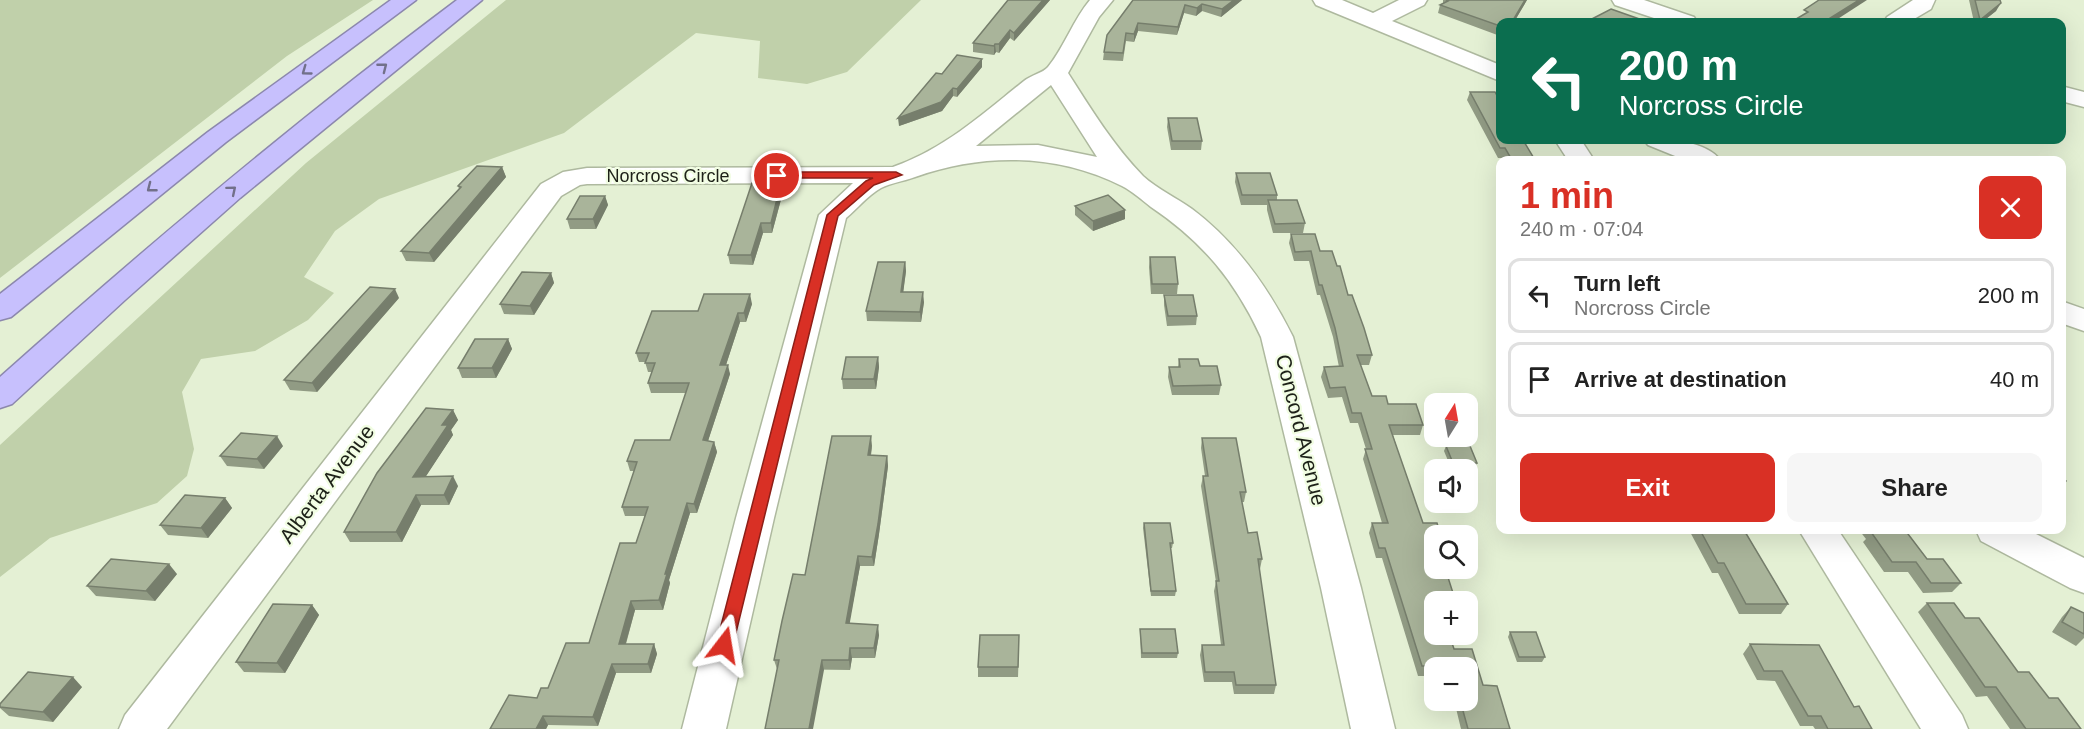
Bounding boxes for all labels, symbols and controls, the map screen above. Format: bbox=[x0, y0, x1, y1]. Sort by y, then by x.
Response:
icon: left bbox=[1520, 42, 1598, 120]
text: 200 m bbox=[1619, 42, 1738, 89]
one-way arrow bbox=[302, 63, 313, 74]
one-way arrow bbox=[376, 63, 387, 74]
text: Norcross Circle bbox=[1619, 91, 1804, 121]
pin bbox=[751, 150, 802, 201]
icon: arrive bbox=[760, 159, 793, 192]
street label: Norcross Circle bbox=[606, 166, 730, 186]
text: 1 min bbox=[1520, 175, 1614, 216]
button: close bbox=[1979, 176, 2042, 239]
one-way arrow bbox=[146, 181, 157, 192]
one-way arrow bbox=[225, 187, 236, 198]
text: 240 m · 07:04 bbox=[1520, 218, 1643, 240]
text: Turn left bbox=[1574, 271, 1660, 296]
icon: left bbox=[1523, 279, 1556, 312]
text: 200 m bbox=[1978, 283, 2039, 308]
text: Norcross Circle bbox=[1574, 297, 1711, 319]
street label: Concord Avenue bbox=[1272, 352, 1331, 508]
icon: arrive bbox=[1523, 363, 1556, 396]
text: Arrive at destination bbox=[1574, 367, 1787, 392]
text: 40 m bbox=[1990, 367, 2039, 392]
north arrow bbox=[1424, 393, 1478, 447]
map controls bbox=[1424, 393, 1478, 711]
street label: Alberta Avenue bbox=[275, 420, 379, 547]
button: Exit bbox=[1520, 453, 1775, 522]
button: Share bbox=[1787, 453, 2042, 522]
button: sound bbox=[1424, 459, 1478, 513]
button: search bbox=[1424, 525, 1478, 579]
button: + bbox=[1424, 591, 1478, 645]
position arrow bbox=[692, 613, 756, 677]
button: − bbox=[1424, 657, 1478, 711]

